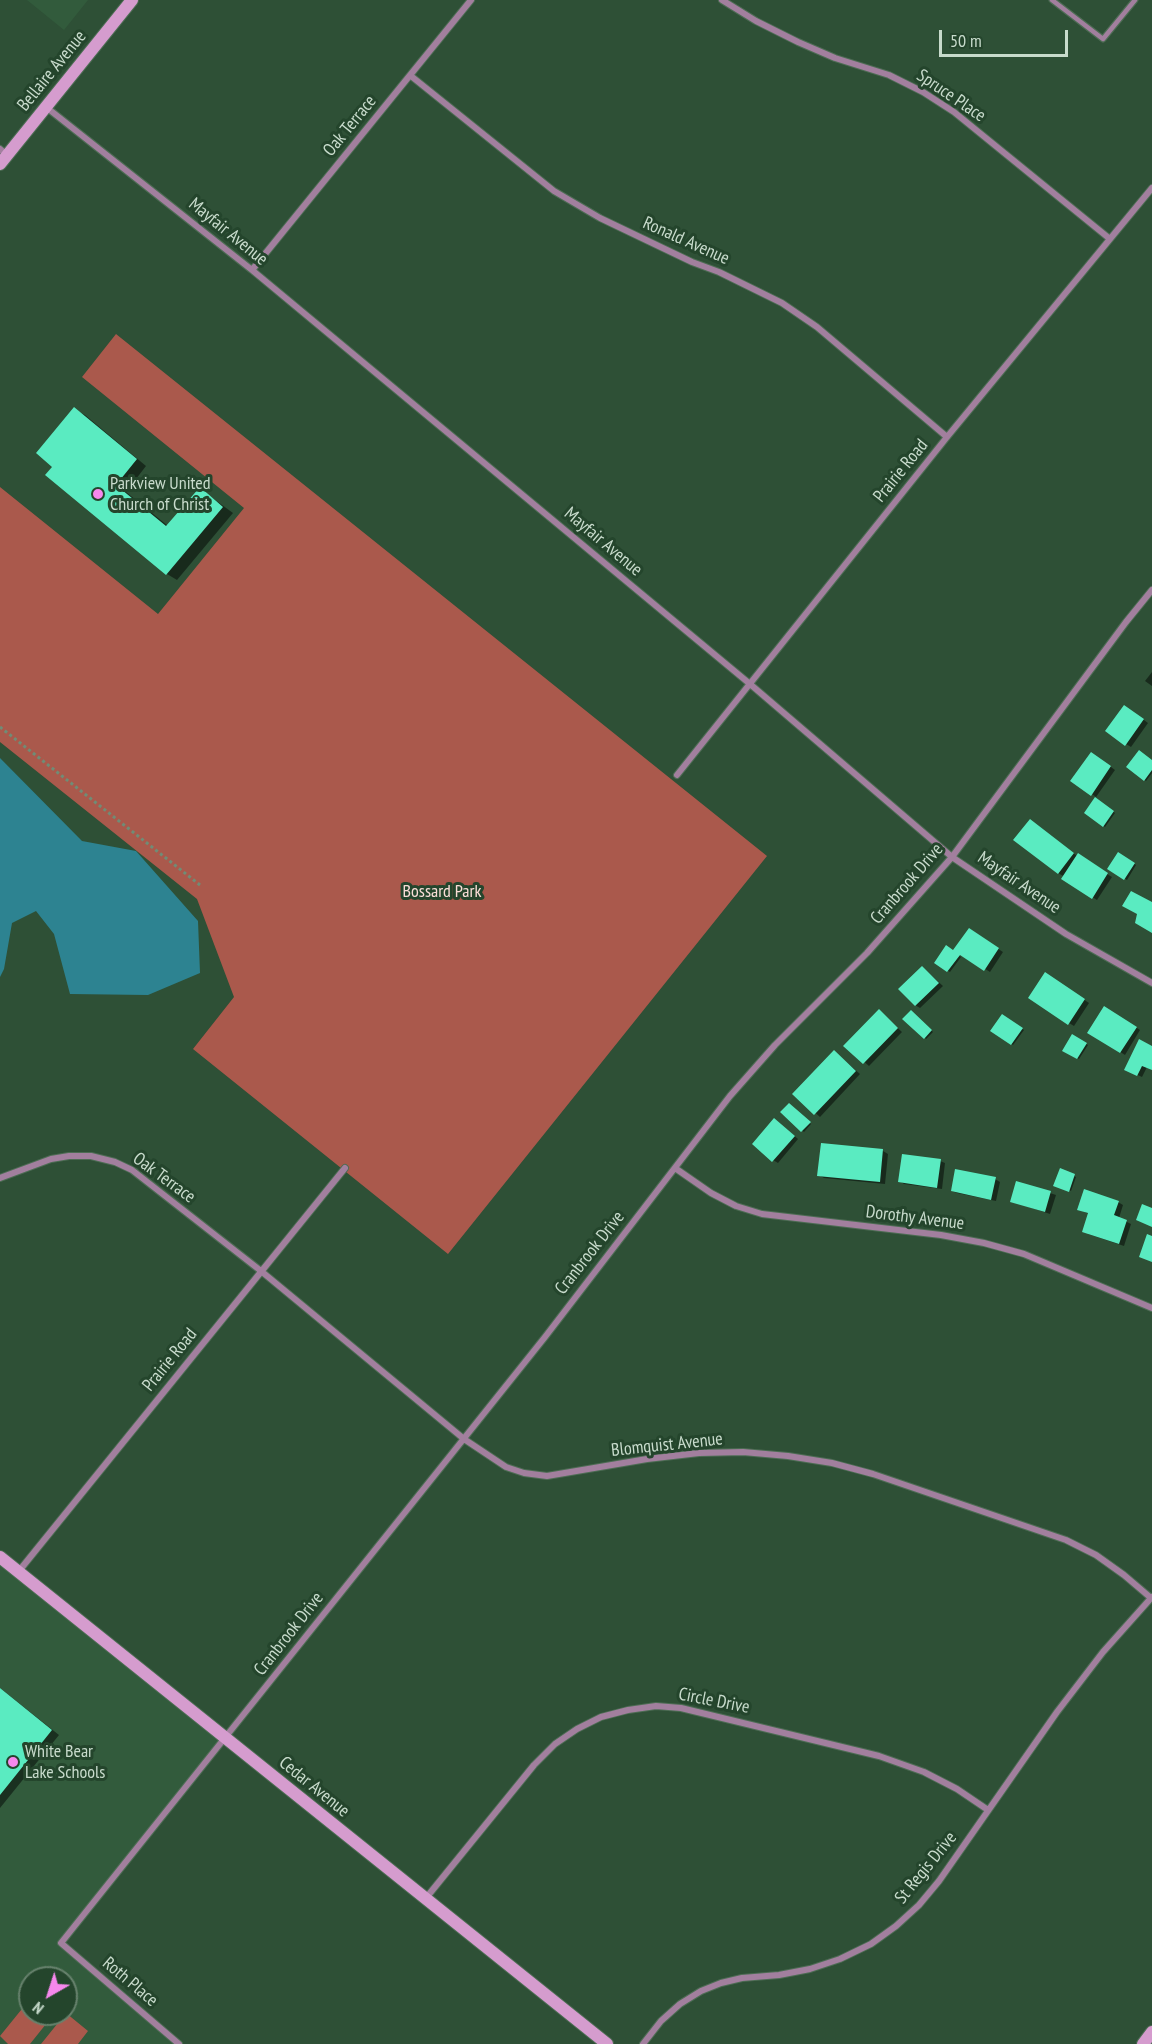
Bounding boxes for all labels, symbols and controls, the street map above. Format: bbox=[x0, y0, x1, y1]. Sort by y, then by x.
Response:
scale bar bbox=[942, 18, 1071, 56]
street label: Bellaire Avenue bbox=[13, 26, 91, 116]
text: 50 m bbox=[950, 29, 982, 52]
street label: Spruce Place bbox=[912, 65, 990, 127]
street label: Oak Terrace bbox=[319, 91, 381, 161]
street label: Mayfair Avenue bbox=[184, 194, 272, 270]
street label: Ronald Avenue bbox=[640, 212, 732, 270]
street label: Prairie Road bbox=[869, 435, 933, 507]
place label: Parkview United Church of Christ bbox=[110, 473, 211, 516]
marker: Parkview United Church of Christ bbox=[91, 487, 105, 501]
street label: Mayfair Avenue bbox=[560, 503, 646, 581]
street label: Cranbrook Drive bbox=[866, 839, 948, 929]
street label: Mayfair Avenue bbox=[973, 847, 1065, 919]
park label: Bossard Park bbox=[403, 881, 481, 903]
street label: Oak Terrace bbox=[128, 1148, 200, 1208]
street label: Dorothy Avenue bbox=[865, 1201, 965, 1235]
street label: Cranbrook Drive bbox=[551, 1207, 629, 1299]
street label: Prairie Road bbox=[138, 1324, 202, 1396]
street label: Blomquist Avenue bbox=[610, 1428, 724, 1462]
street label: Cranbrook Drive bbox=[250, 1588, 328, 1680]
street label: Circle Drive bbox=[677, 1684, 751, 1718]
place label: White Bear Lake Schools bbox=[25, 1741, 105, 1784]
street label: Cedar Avenue bbox=[274, 1752, 354, 1822]
marker: White Bear Lake Schools bbox=[6, 1755, 20, 1769]
street label: St Regis Drive bbox=[891, 1828, 961, 1908]
street label: Roth Place bbox=[98, 1953, 162, 2011]
north arrow bbox=[18, 1966, 78, 2026]
text: N bbox=[28, 1998, 48, 2019]

